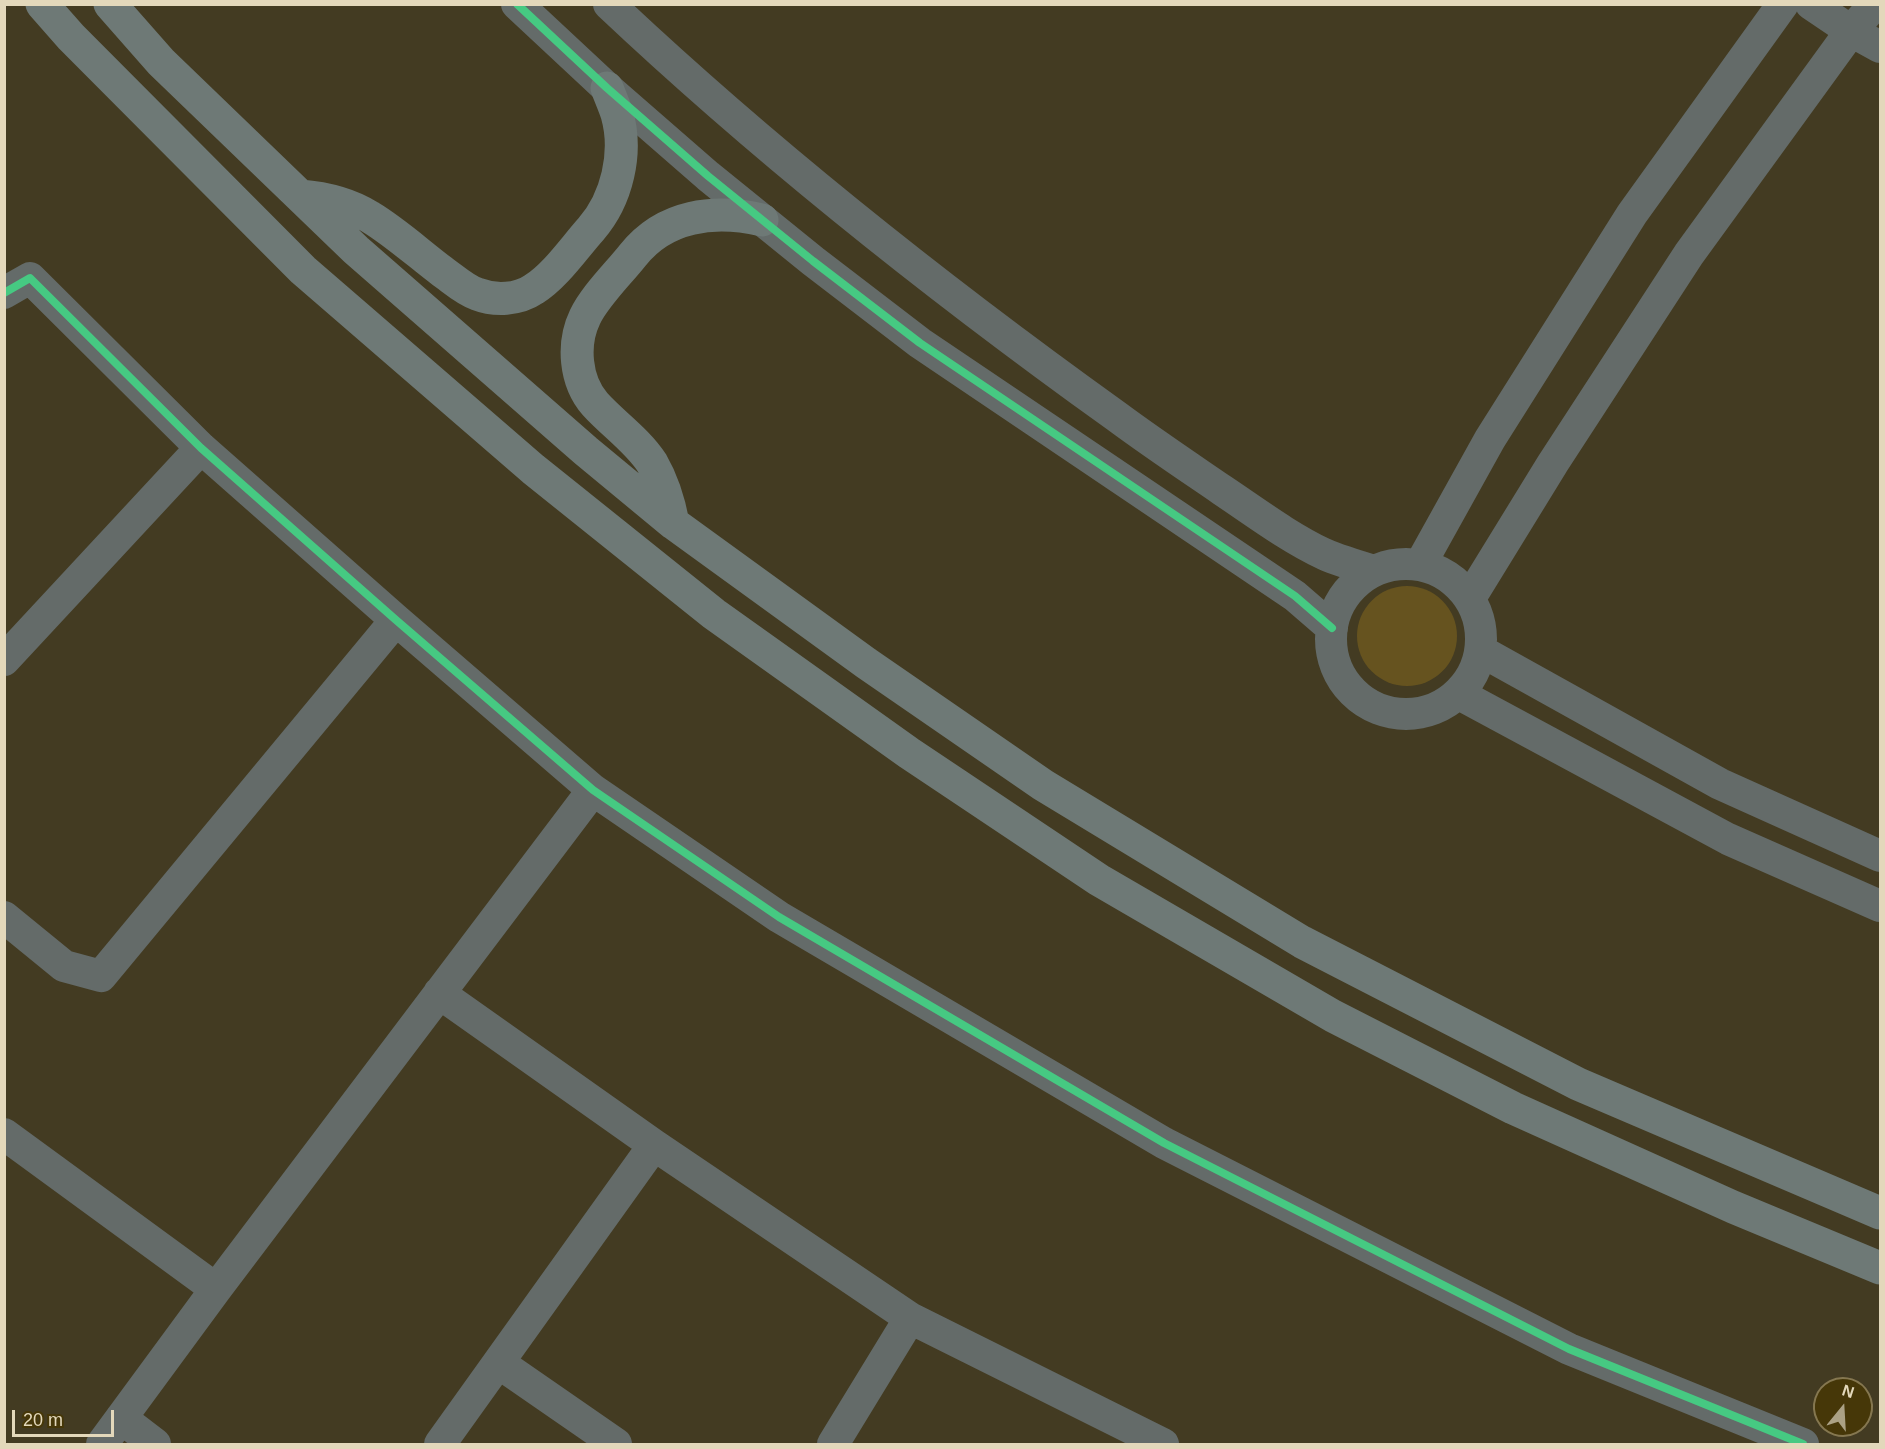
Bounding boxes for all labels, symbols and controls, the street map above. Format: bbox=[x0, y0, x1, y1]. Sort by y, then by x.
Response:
north arrow bbox=[1813, 1377, 1873, 1437]
text: N bbox=[1840, 1381, 1856, 1401]
scale bar bbox=[15, 1398, 117, 1436]
text: 20 m bbox=[23, 1410, 63, 1430]

